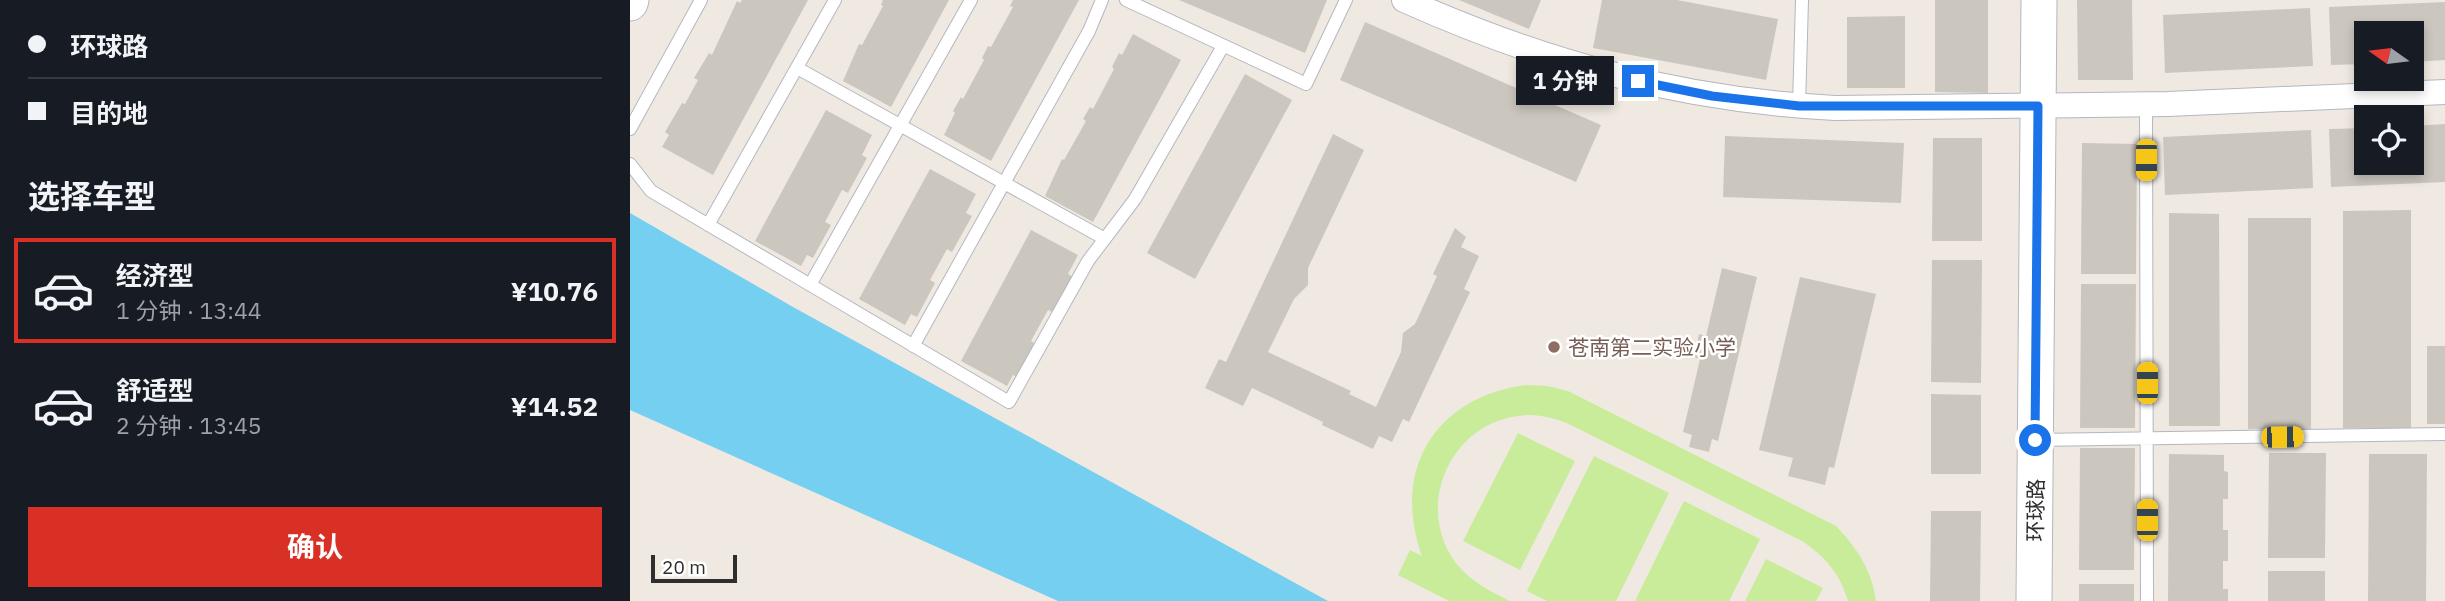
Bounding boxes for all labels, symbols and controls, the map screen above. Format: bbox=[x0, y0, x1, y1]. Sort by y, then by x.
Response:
north arrow bbox=[2354, 21, 2424, 91]
map controls bbox=[2354, 21, 2424, 175]
text: 环球路 bbox=[70, 29, 148, 63]
callout: 1 分钟 bbox=[1516, 56, 1614, 106]
text: 1 分钟 bbox=[1532, 65, 1598, 95]
route end bbox=[1622, 65, 1654, 97]
text: 目的地 bbox=[70, 96, 148, 130]
button: locate bbox=[2354, 105, 2424, 175]
car bbox=[2136, 139, 2157, 181]
text: 选择车型 bbox=[28, 175, 156, 217]
text: 经济型 bbox=[116, 258, 194, 292]
icon: car bbox=[32, 259, 95, 322]
text: ¥10.76 bbox=[511, 274, 598, 308]
text: 1 分钟 · 13:44 bbox=[116, 295, 262, 325]
place label: 苍南第二实验小学 bbox=[1568, 333, 1736, 361]
marker: 苍南第二实验小学 bbox=[1546, 339, 1562, 355]
car bbox=[2137, 362, 2158, 404]
text: 舒适型 bbox=[116, 373, 194, 407]
icon: car bbox=[32, 374, 95, 437]
text: ¥14.52 bbox=[511, 389, 598, 423]
text: 2 分钟 · 13:45 bbox=[116, 410, 262, 440]
route start bbox=[2019, 424, 2051, 456]
car bbox=[2261, 426, 2304, 448]
street label: 环球路 bbox=[2020, 478, 2050, 542]
car bbox=[2137, 499, 2158, 541]
button: 确认 bbox=[28, 507, 602, 587]
scale bar bbox=[651, 552, 737, 584]
text: 20 m bbox=[662, 555, 706, 579]

